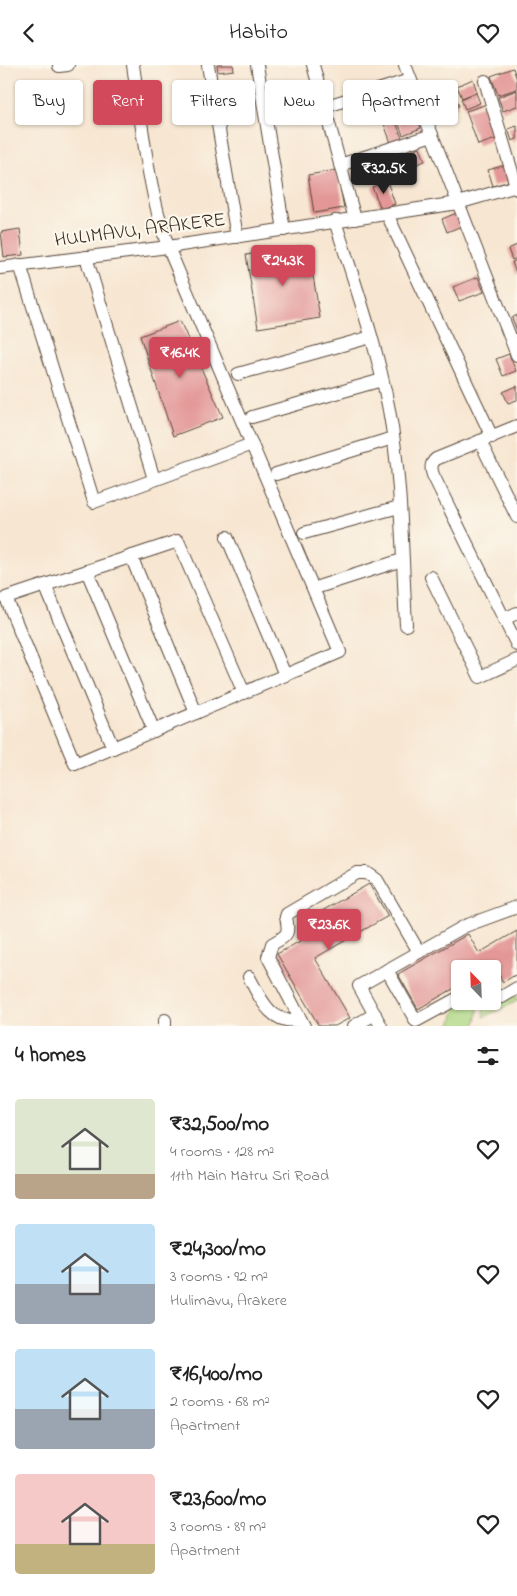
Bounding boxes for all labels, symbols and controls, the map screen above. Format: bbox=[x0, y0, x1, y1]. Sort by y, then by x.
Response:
text: Habito bbox=[229, 17, 288, 49]
icon: back bbox=[15, 19, 43, 47]
icon: heart bbox=[474, 19, 502, 47]
chip: Buy bbox=[15, 80, 83, 125]
chip: Rent bbox=[93, 80, 162, 125]
chip: Filters bbox=[172, 80, 255, 125]
chip: New bbox=[265, 80, 333, 125]
chip: Apartment bbox=[343, 80, 458, 125]
pin: ₹32.5K bbox=[343, 153, 425, 195]
text: ₹32.5K bbox=[362, 157, 406, 181]
street label: HULIMAVU, ARAKERE bbox=[53, 206, 227, 256]
pin: ₹24.3K bbox=[242, 245, 324, 287]
text: ₹24.3K bbox=[262, 249, 304, 273]
pin: ₹16.4K bbox=[139, 337, 221, 379]
text: ₹16.4K bbox=[160, 341, 200, 365]
pin: ₹23.6K bbox=[288, 909, 370, 951]
text: ₹23.6K bbox=[308, 913, 350, 937]
north arrow bbox=[451, 960, 501, 1010]
map controls bbox=[451, 960, 501, 1010]
text: 4 homes bbox=[15, 1041, 86, 1071]
icon: filters bbox=[474, 1042, 502, 1070]
text: ₹32,500/mo bbox=[170, 1110, 269, 1140]
icon: home bbox=[55, 1119, 115, 1179]
icon: heart bbox=[474, 1135, 502, 1163]
text: 4 rooms · 128 m² bbox=[170, 1140, 274, 1164]
text: 11th Main Matru Sri Road bbox=[170, 1164, 329, 1188]
text: ₹24,300/mo bbox=[170, 1235, 266, 1265]
icon: home bbox=[55, 1244, 115, 1304]
icon: heart bbox=[474, 1260, 502, 1288]
text: 3 rooms · 92 m² bbox=[170, 1265, 268, 1289]
text: Hulimavu, Arakere bbox=[170, 1289, 287, 1313]
text: ₹16,400/mo bbox=[170, 1360, 263, 1390]
icon: home bbox=[55, 1369, 115, 1429]
icon: heart bbox=[474, 1385, 502, 1413]
text: 2 rooms · 68 m² bbox=[170, 1390, 270, 1414]
text: Apartment bbox=[170, 1414, 240, 1438]
text: ₹23,600/mo bbox=[170, 1485, 266, 1515]
icon: home bbox=[55, 1494, 115, 1554]
icon: heart bbox=[474, 1510, 502, 1538]
text: 3 rooms · 89 m² bbox=[170, 1515, 266, 1539]
text: Apartment bbox=[170, 1539, 240, 1563]

